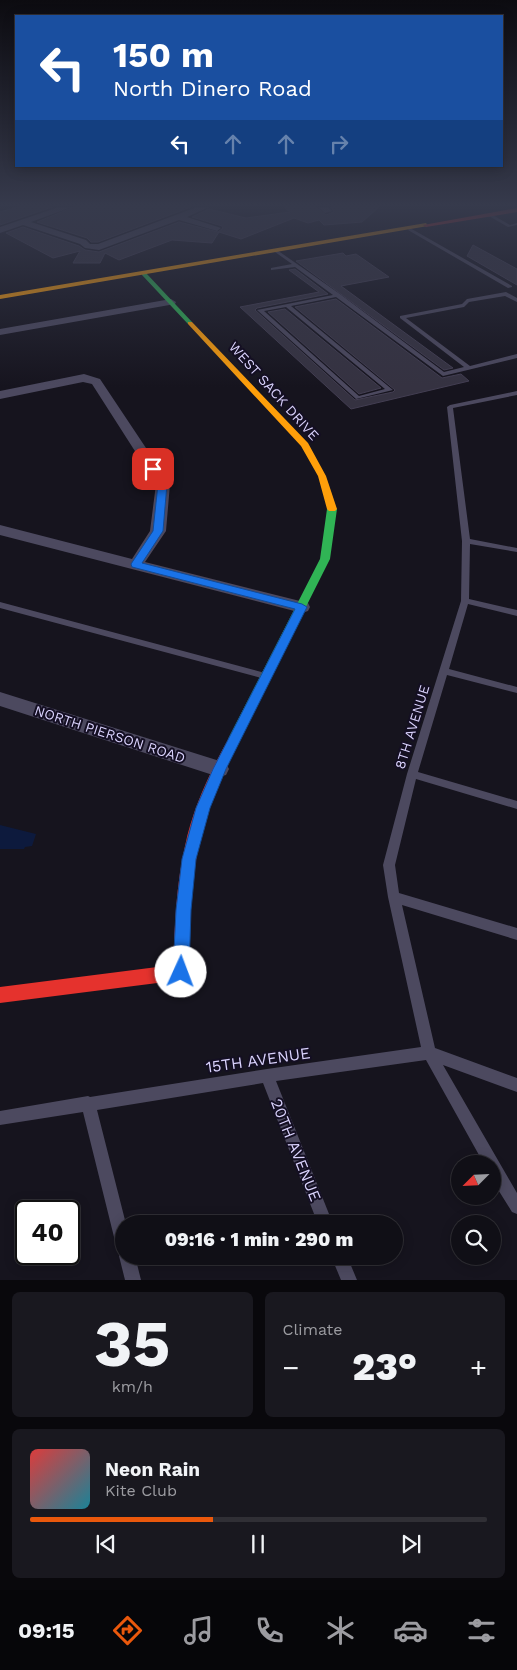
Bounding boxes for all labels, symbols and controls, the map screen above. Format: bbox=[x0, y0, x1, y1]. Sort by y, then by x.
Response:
text: 150 m bbox=[113, 34, 214, 76]
icon: left bbox=[30, 35, 95, 100]
text: North Dinero Road bbox=[113, 76, 312, 101]
icon: left bbox=[166, 130, 194, 158]
icon: ahead bbox=[219, 130, 247, 158]
icon: ahead bbox=[272, 130, 300, 158]
icon: right bbox=[325, 130, 353, 158]
street label: WEST SACK DRIVE bbox=[226, 339, 322, 443]
pin bbox=[132, 448, 174, 490]
icon: arrive bbox=[139, 455, 167, 483]
street label: 8TH AVENUE bbox=[392, 683, 432, 771]
street label: NORTH PIERSON ROAD bbox=[33, 702, 187, 766]
position arrow bbox=[154, 945, 206, 997]
street label: 15TH AVENUE bbox=[205, 1043, 311, 1077]
street label: 20TH AVENUE bbox=[267, 1096, 325, 1204]
north arrow bbox=[451, 1155, 501, 1205]
map controls bbox=[451, 1155, 501, 1265]
speed limit sign: 40 bbox=[15, 1200, 80, 1265]
button: search bbox=[451, 1215, 501, 1265]
text: 09:16 · 1 min · 290 m bbox=[165, 1228, 353, 1251]
text: 35 bbox=[94, 1306, 170, 1382]
text: Climate bbox=[283, 1320, 343, 1339]
text: 23° bbox=[352, 1345, 417, 1389]
text: − bbox=[283, 1351, 299, 1384]
text: + bbox=[470, 1351, 487, 1384]
text: km/h bbox=[112, 1377, 153, 1396]
text: Neon Rain bbox=[105, 1458, 200, 1481]
text: Kite Club bbox=[105, 1481, 177, 1500]
icon: previous bbox=[92, 1530, 120, 1558]
icon: pause bbox=[244, 1530, 272, 1558]
icon: next bbox=[397, 1530, 425, 1558]
icon: directions bbox=[110, 1613, 145, 1648]
icon: music bbox=[181, 1613, 216, 1648]
icon: phone bbox=[252, 1613, 287, 1648]
icon: climate bbox=[323, 1613, 358, 1648]
icon: car bbox=[393, 1613, 428, 1648]
icon: filters bbox=[464, 1613, 499, 1648]
text: 09:15 bbox=[18, 1618, 75, 1643]

